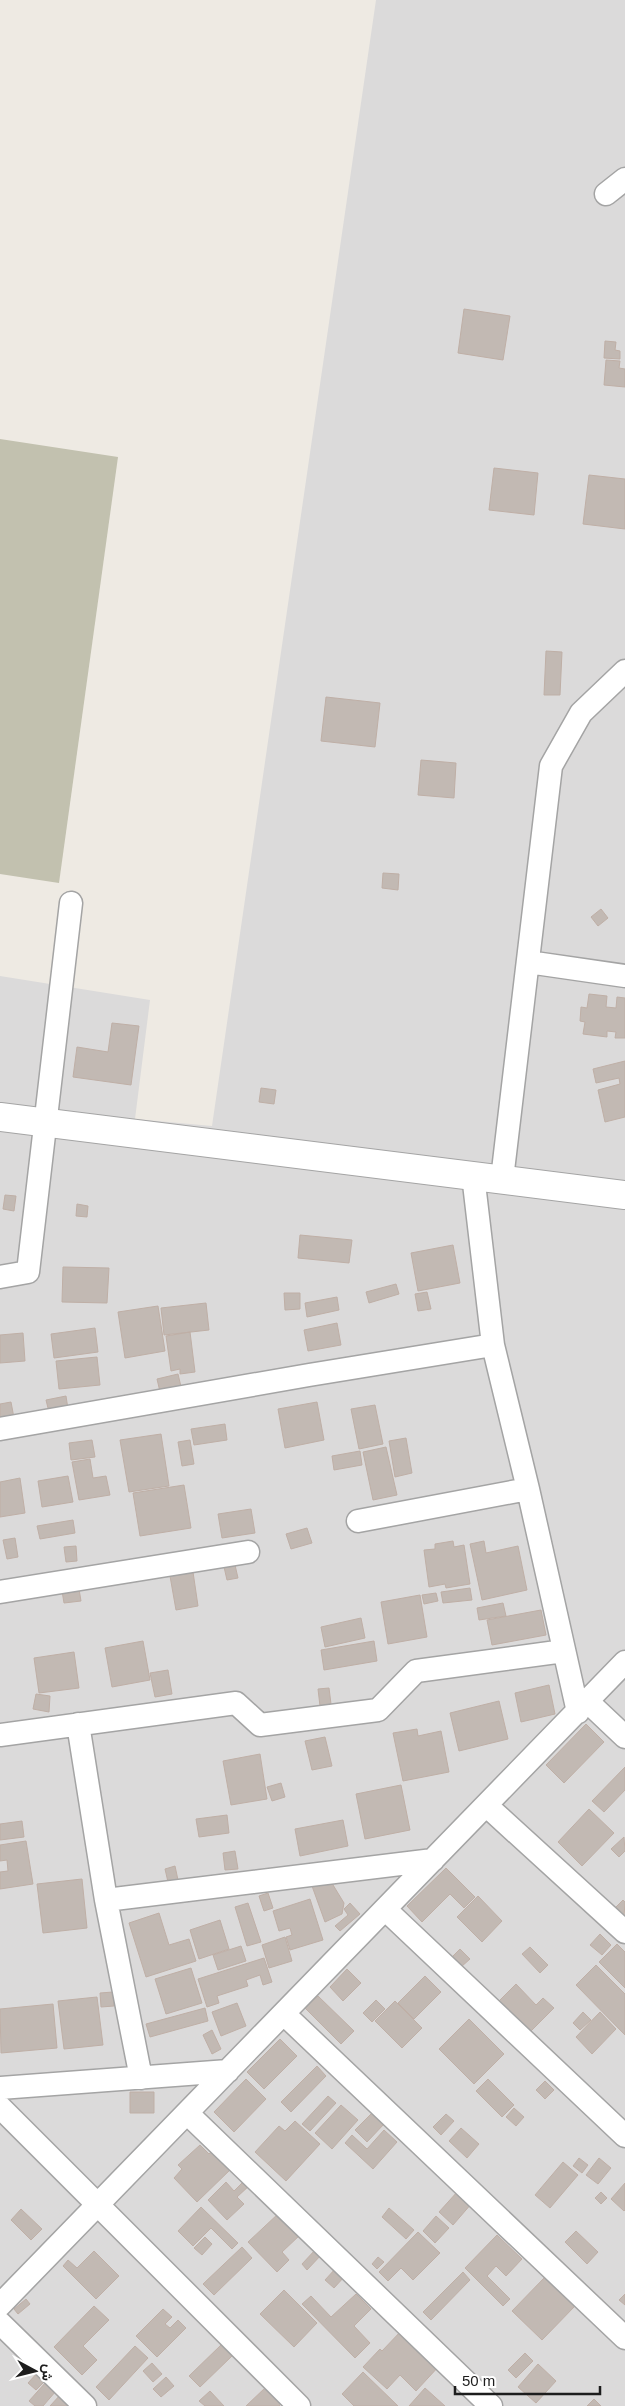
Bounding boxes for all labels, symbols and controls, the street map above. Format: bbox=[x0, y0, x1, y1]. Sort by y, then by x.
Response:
north arrow bbox=[10, 2346, 60, 2396]
text: ش bbox=[38, 2363, 57, 2382]
scale bar bbox=[455, 2364, 600, 2396]
text: 50 m bbox=[462, 2372, 495, 2389]

